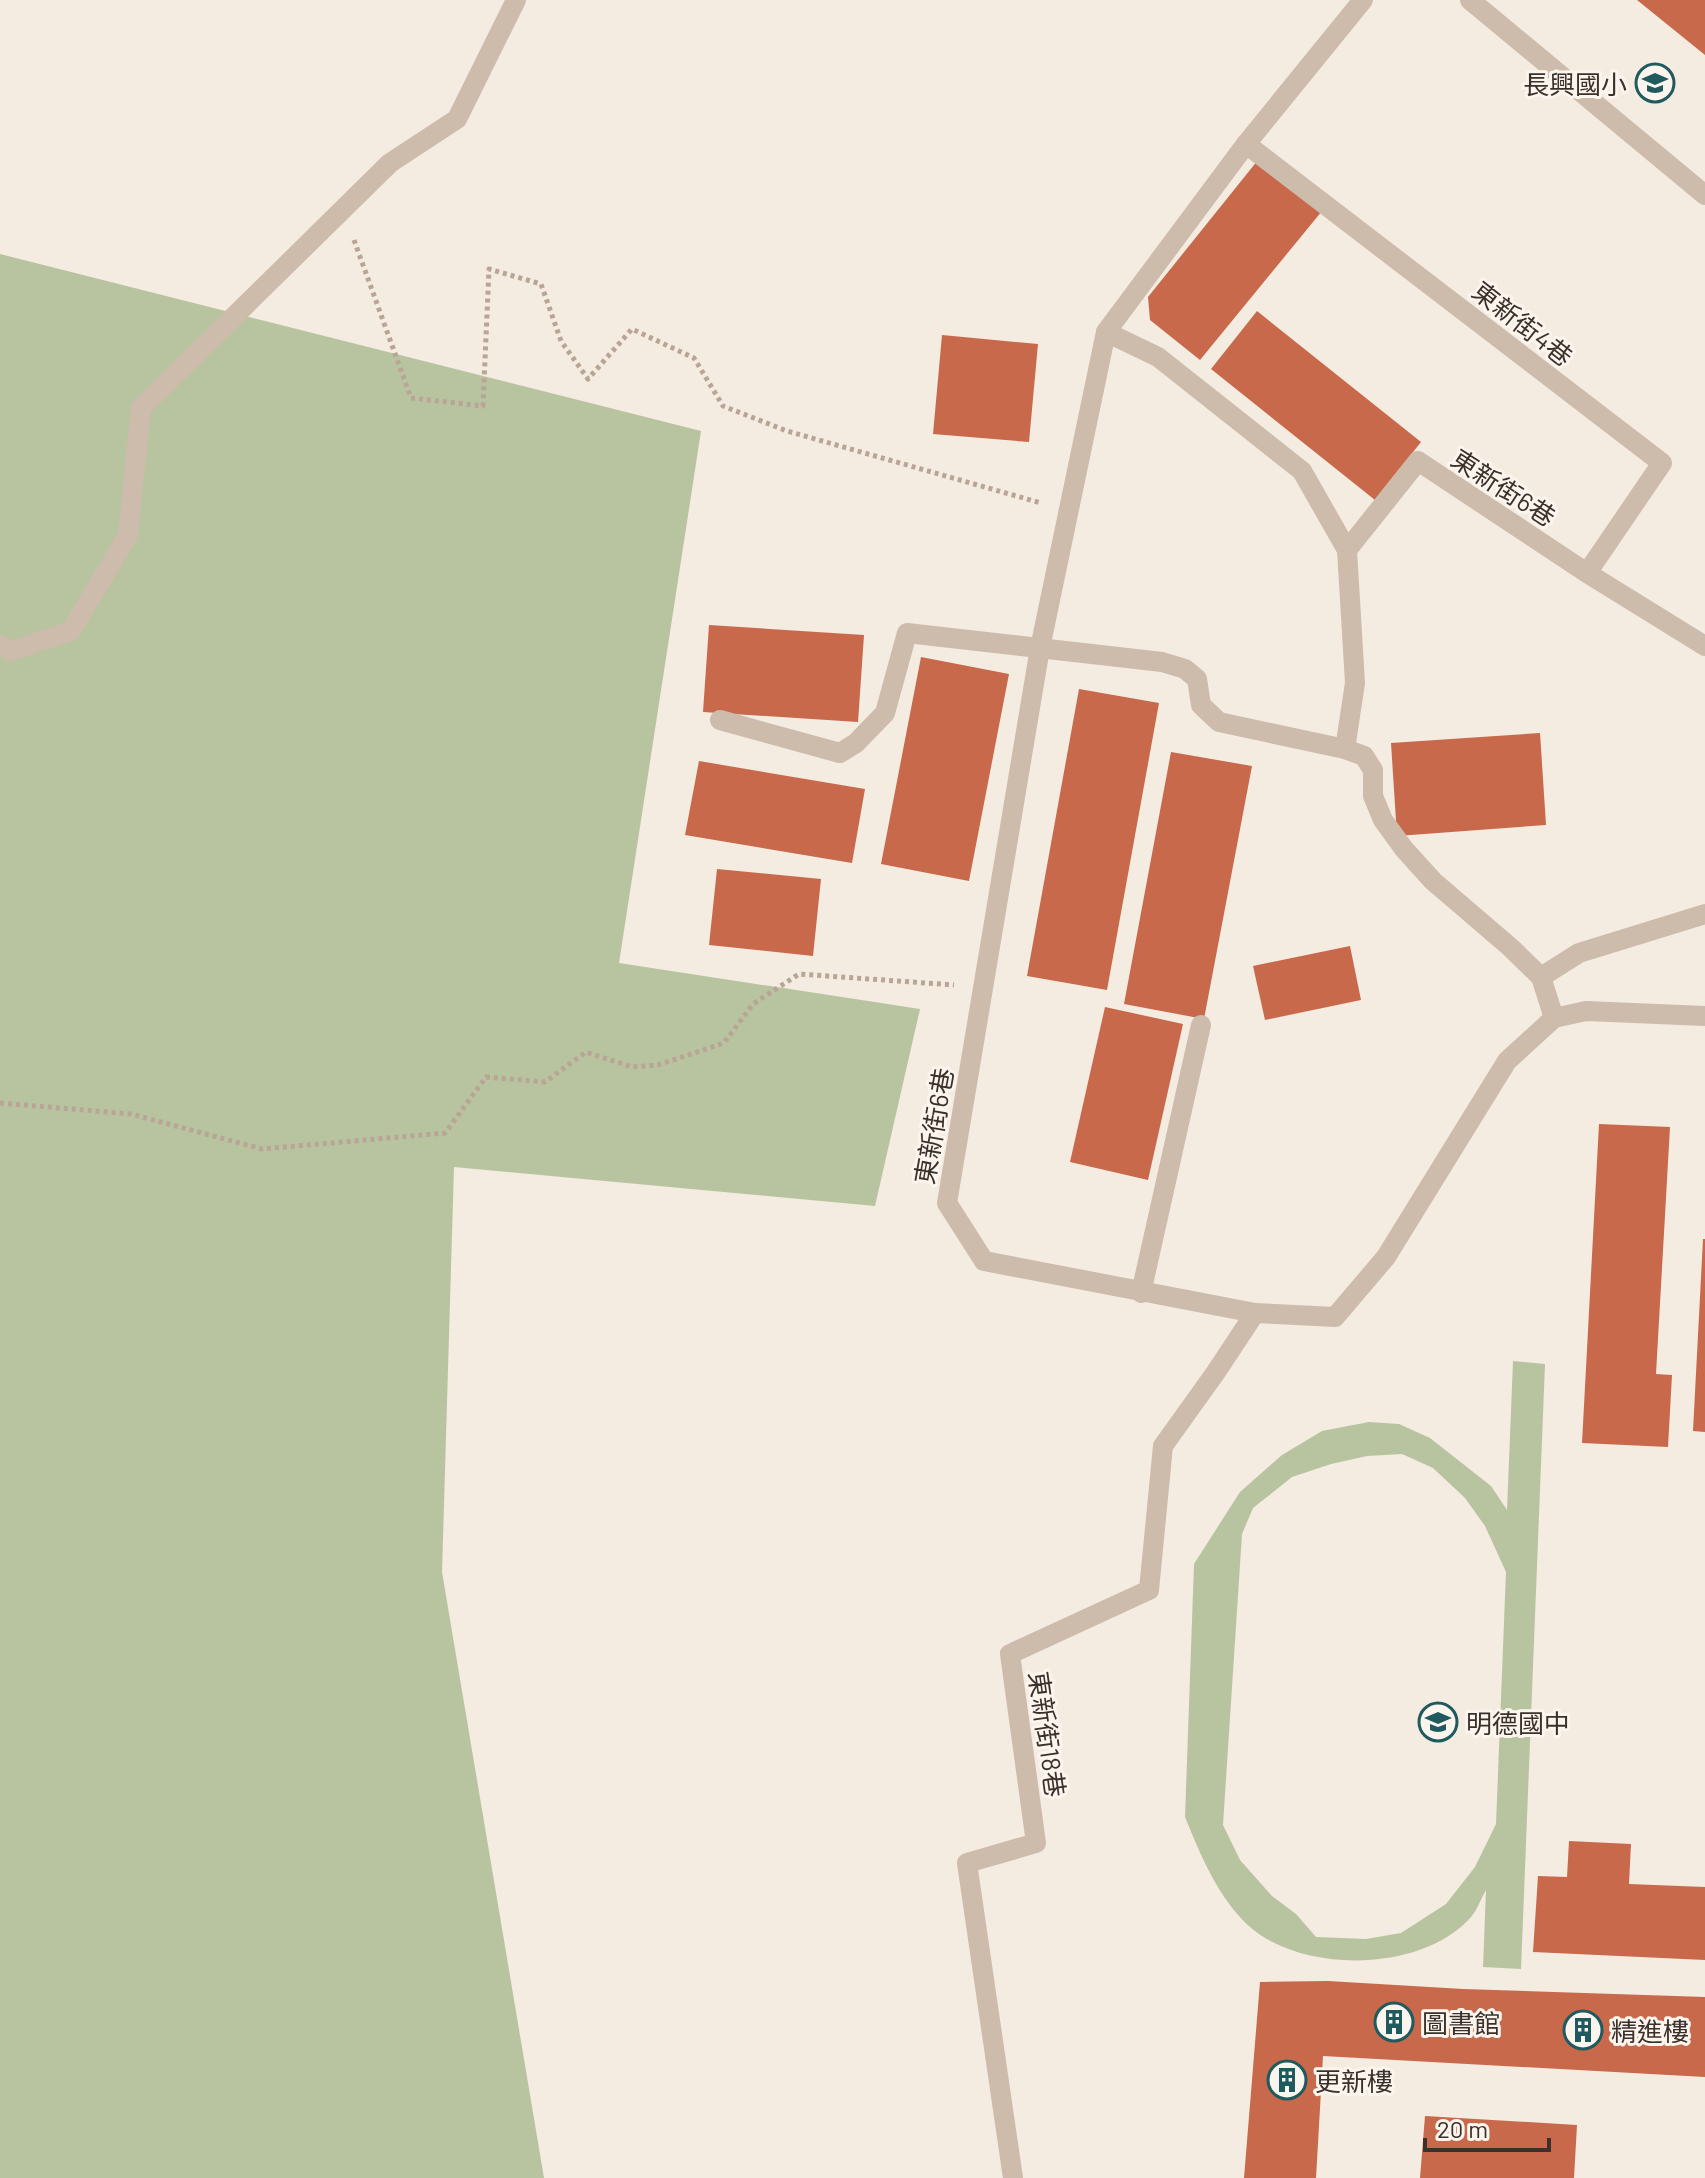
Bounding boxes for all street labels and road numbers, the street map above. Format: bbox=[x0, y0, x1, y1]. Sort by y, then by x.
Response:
street label: 東新街4巷 bbox=[1467, 274, 1579, 372]
street label: 東新街6巷 bbox=[1446, 442, 1562, 532]
street label: 東新街6巷 bbox=[908, 1066, 958, 1186]
street label: 東新街18巷 bbox=[1024, 1669, 1072, 1799]

